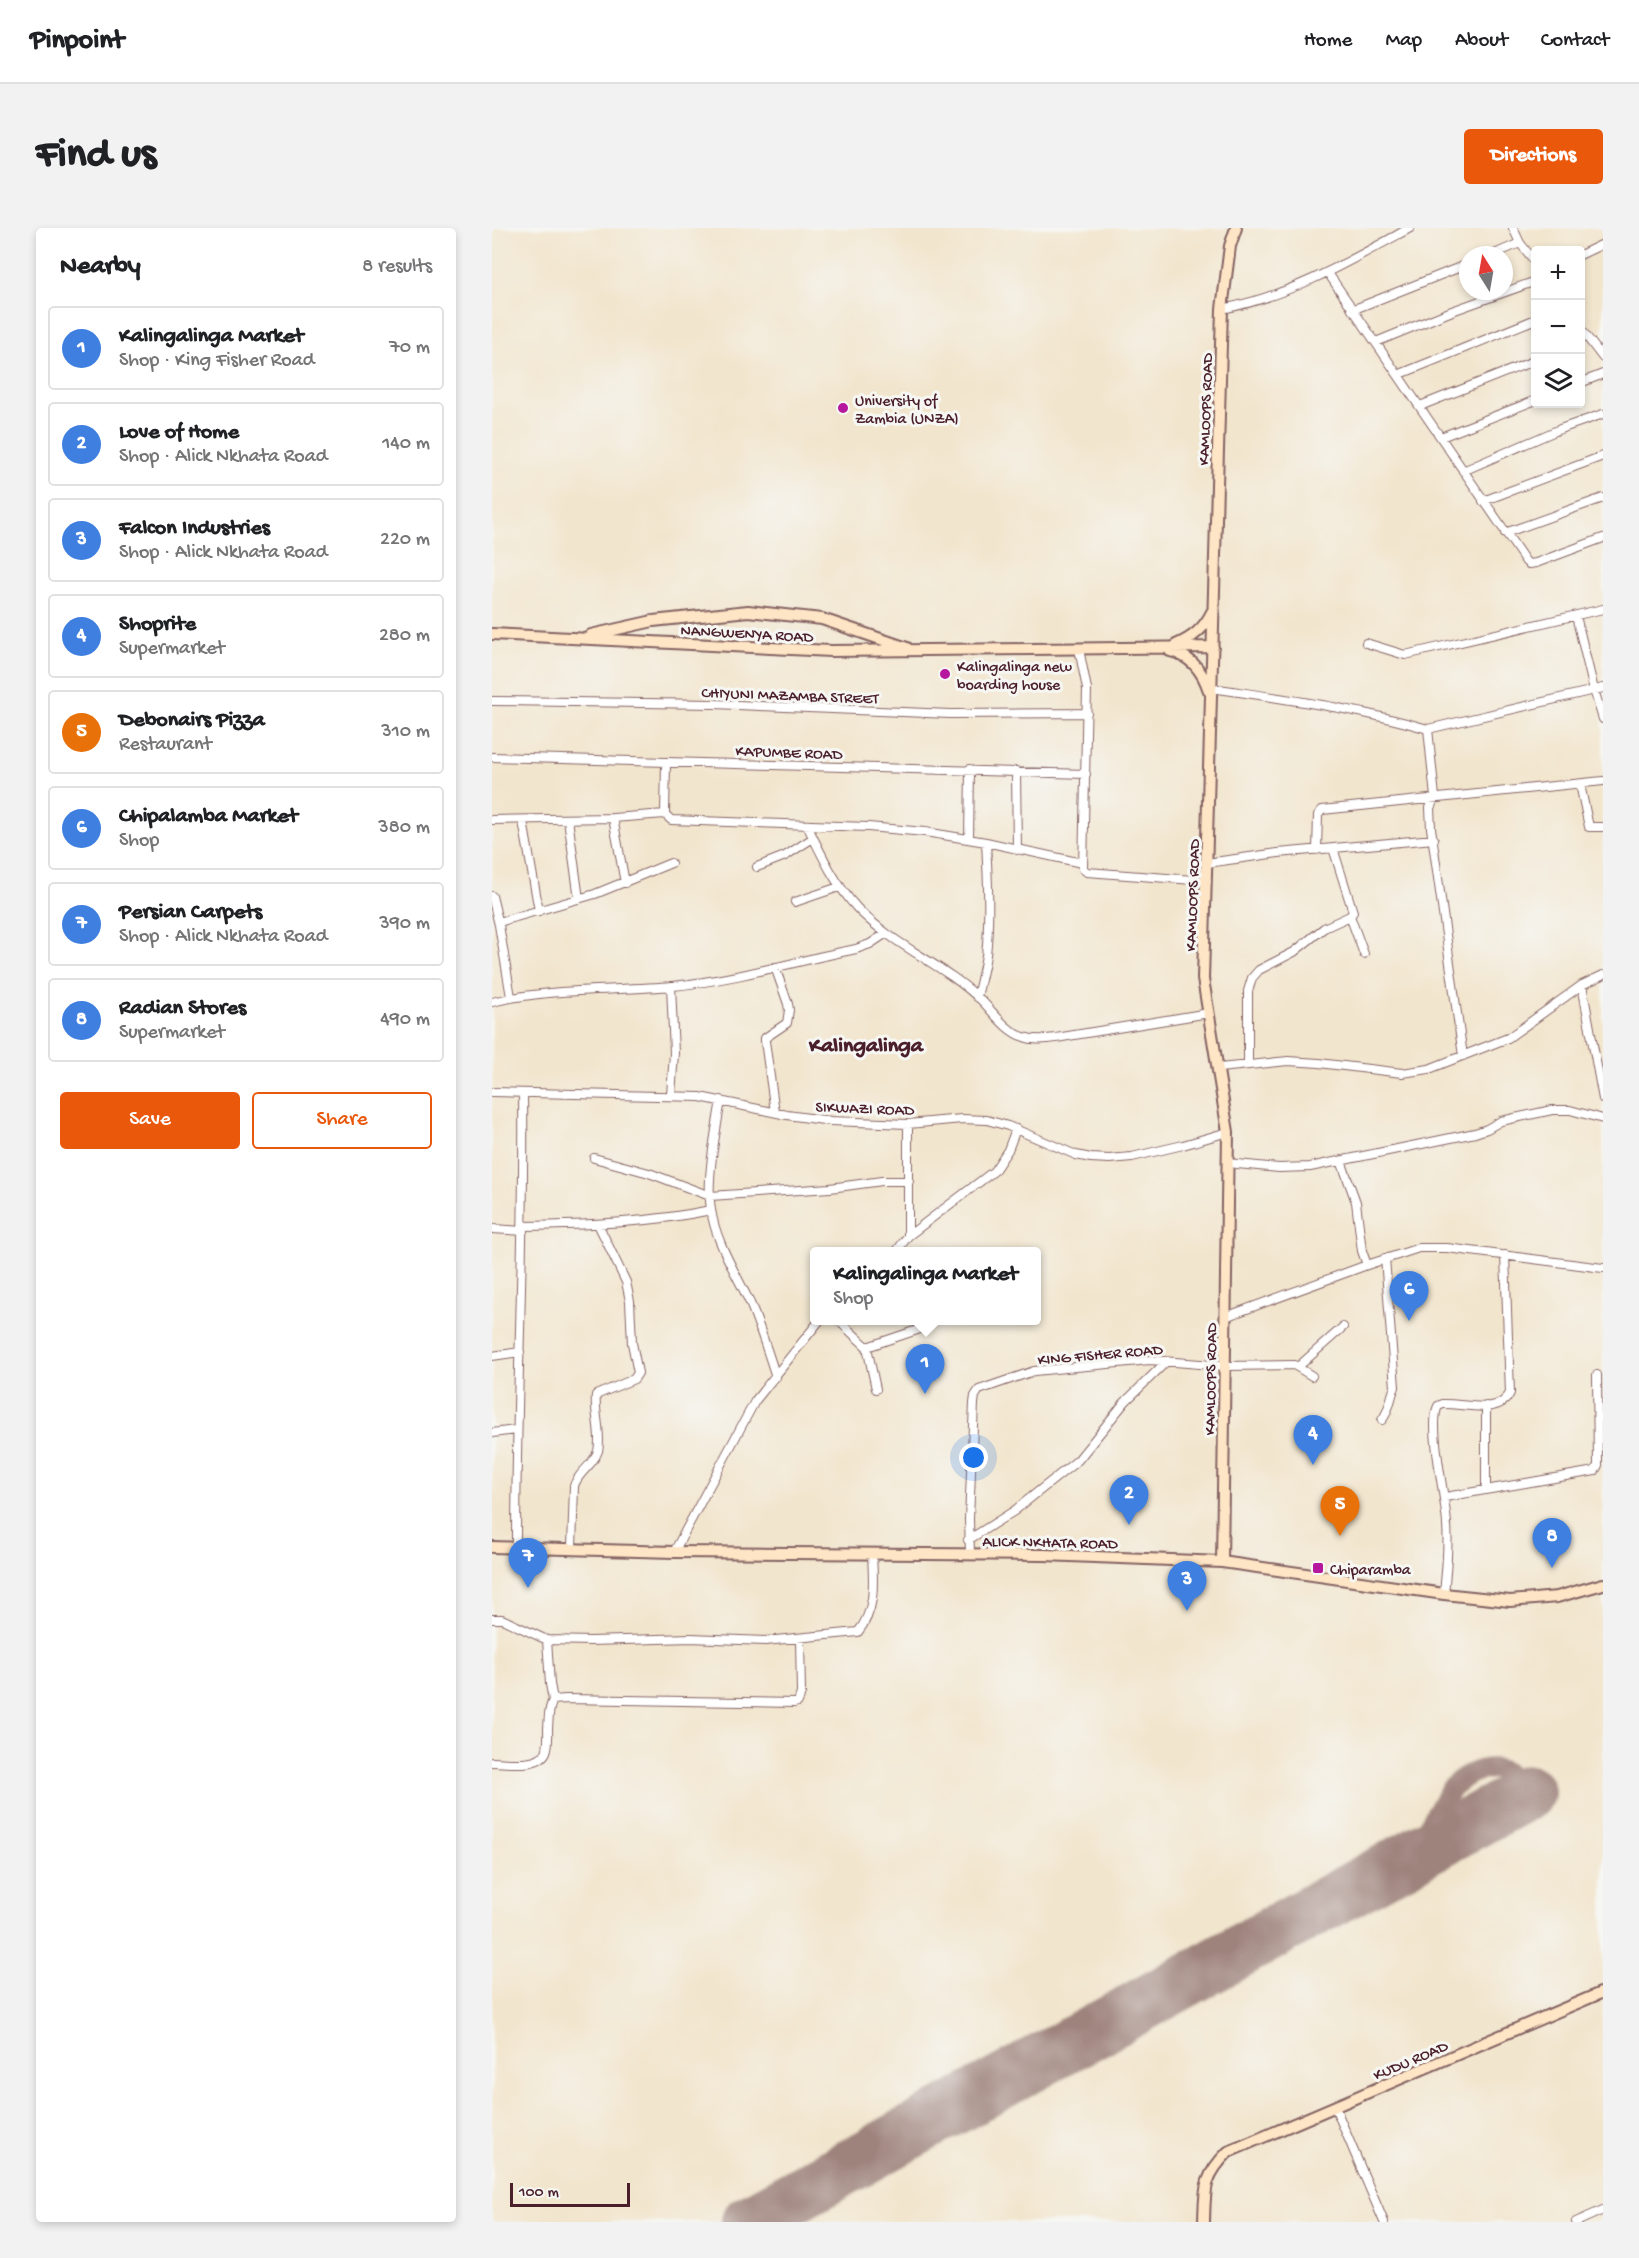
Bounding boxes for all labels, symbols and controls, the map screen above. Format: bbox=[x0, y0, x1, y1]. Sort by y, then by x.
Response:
text: Pinpoint bbox=[30, 25, 124, 58]
text: Home bbox=[1304, 29, 1352, 54]
text: Map bbox=[1385, 29, 1422, 54]
text: About bbox=[1455, 29, 1508, 54]
text: Contact bbox=[1541, 29, 1609, 54]
button: Directions bbox=[1464, 129, 1603, 184]
text: Find us bbox=[36, 132, 156, 181]
north arrow bbox=[1459, 246, 1513, 300]
map controls bbox=[1531, 246, 1585, 408]
button: + bbox=[1531, 246, 1585, 300]
text: Nearby bbox=[60, 252, 141, 283]
text: 8 results bbox=[362, 256, 432, 279]
button: − bbox=[1531, 300, 1585, 354]
text: Kalingalinga Market bbox=[119, 324, 304, 350]
text: 1 bbox=[77, 337, 86, 360]
text: 70 m bbox=[389, 337, 430, 360]
text: Shop · King Fisher Road bbox=[119, 350, 314, 373]
street label: KAMLOOPS ROAD bbox=[1196, 352, 1219, 466]
button: layers bbox=[1531, 354, 1585, 408]
place label: University of Zambia (UNZA) bbox=[855, 393, 959, 430]
marker: University of Zambia (UNZA) bbox=[836, 401, 850, 415]
text: Love of Home bbox=[119, 420, 239, 446]
text: 2 bbox=[77, 433, 86, 456]
text: 140 m bbox=[382, 433, 430, 456]
text: Shop · Alick Nkhata Road bbox=[119, 446, 328, 469]
text: Falcon Industries bbox=[119, 516, 270, 542]
text: 3 bbox=[76, 529, 87, 552]
text: 220 m bbox=[380, 529, 430, 552]
text: Shop · Alick Nkhata Road bbox=[119, 542, 328, 565]
text: Shoprite bbox=[119, 612, 196, 638]
street label: NANGWENYA ROAD bbox=[680, 623, 814, 648]
text: 4 bbox=[77, 625, 86, 648]
text: 280 m bbox=[379, 625, 430, 648]
text: Supermarket bbox=[119, 638, 225, 661]
place label: Kalingalinga new boarding house bbox=[957, 659, 1073, 696]
marker: Kalingalinga new boarding house bbox=[938, 667, 952, 681]
street label: CHIYUNI MAZAMBA STREET bbox=[701, 685, 880, 710]
text: Debonairs Pizza bbox=[119, 708, 265, 734]
text: 5 bbox=[76, 721, 87, 744]
text: 310 m bbox=[381, 721, 430, 744]
text: Restaurant bbox=[119, 734, 212, 757]
street label: KAPUMBE ROAD bbox=[735, 743, 843, 766]
text: Chipalamba Market bbox=[119, 804, 298, 830]
text: 6 bbox=[76, 817, 87, 840]
text: 380 m bbox=[378, 817, 430, 840]
text: Shop bbox=[119, 830, 159, 853]
street label: KAMLOOPS ROAD bbox=[1183, 838, 1206, 952]
text: Persian Carpets bbox=[119, 900, 262, 926]
text: 7 bbox=[76, 913, 87, 936]
text: 390 m bbox=[379, 913, 430, 936]
text: Shop · Alick Nkhata Road bbox=[119, 926, 328, 949]
text: Radian Stores bbox=[119, 996, 246, 1022]
text: 8 bbox=[76, 1009, 87, 1032]
text: 490 m bbox=[380, 1009, 430, 1032]
text: Supermarket bbox=[119, 1022, 225, 1045]
district label: Kalingalinga bbox=[808, 1034, 925, 1060]
button: Save bbox=[60, 1092, 240, 1149]
button: Share bbox=[252, 1092, 432, 1149]
street label: SIKWAZI ROAD bbox=[815, 1099, 915, 1122]
popup bbox=[810, 1247, 1041, 1325]
text: Kalingalinga Market bbox=[833, 1262, 1018, 1288]
pin: 6 bbox=[1390, 1272, 1428, 1321]
text: Shop bbox=[833, 1288, 873, 1311]
street label: KAMLOOPS ROAD bbox=[1202, 1322, 1223, 1435]
street label: KING FISHER ROAD bbox=[1037, 1342, 1164, 1371]
pin: 1 bbox=[906, 1344, 944, 1394]
pin: 4 bbox=[1294, 1416, 1332, 1465]
your location bbox=[959, 1443, 988, 1472]
pin: 2 bbox=[1110, 1476, 1148, 1525]
pin: 5 bbox=[1320, 1486, 1360, 1536]
pin: 8 bbox=[1532, 1518, 1572, 1568]
street label: ALICK NKHATA ROAD bbox=[982, 1534, 1118, 1555]
pin: 7 bbox=[508, 1538, 548, 1588]
marker: Chiparamba bbox=[1311, 1561, 1325, 1575]
pin: 3 bbox=[1168, 1562, 1206, 1611]
place label: Chiparamba bbox=[1330, 1562, 1412, 1581]
street label: KUDU ROAD bbox=[1371, 2038, 1452, 2086]
scale bar bbox=[510, 2180, 630, 2208]
text: 100 m bbox=[519, 2184, 559, 2203]

